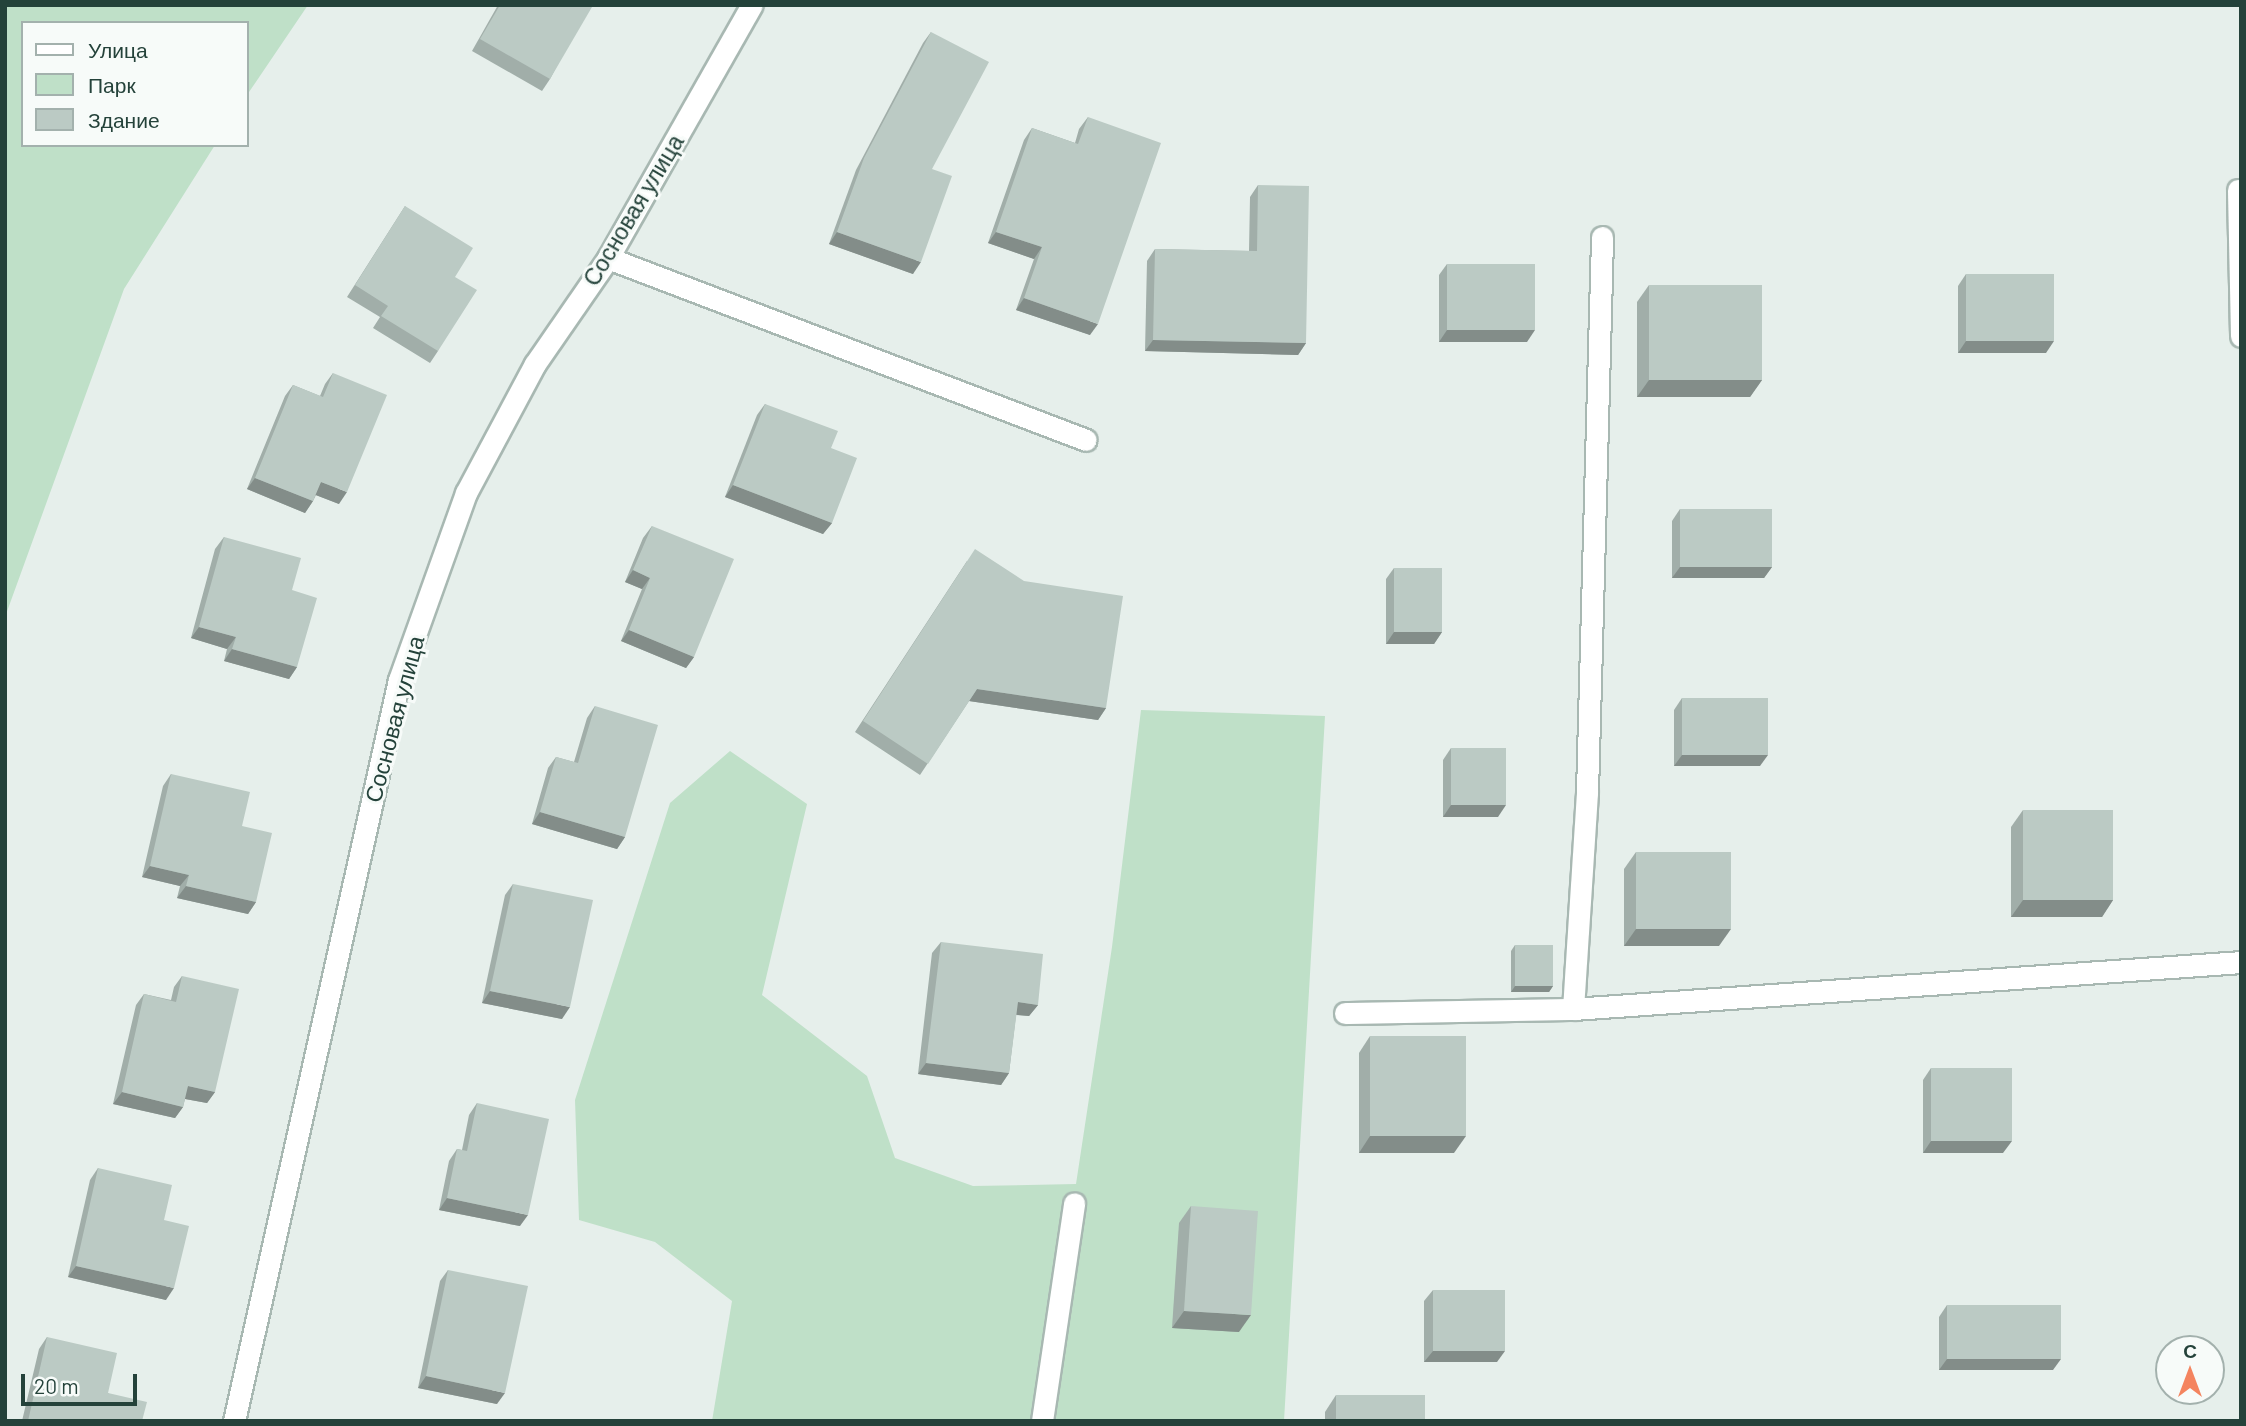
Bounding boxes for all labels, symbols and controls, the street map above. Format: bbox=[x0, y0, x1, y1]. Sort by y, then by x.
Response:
legend bbox=[21, 21, 248, 147]
text: Улица bbox=[88, 37, 148, 62]
text: Парк bbox=[88, 72, 136, 97]
text: Здание bbox=[88, 107, 160, 132]
street label: Сосновая улица bbox=[577, 129, 689, 291]
street label: Сосновая улица bbox=[358, 633, 430, 805]
north arrow bbox=[2155, 1335, 2225, 1405]
text: С bbox=[2183, 1339, 2197, 1362]
scale bar bbox=[24, 1360, 140, 1404]
text: 20 m bbox=[34, 1373, 79, 1398]

